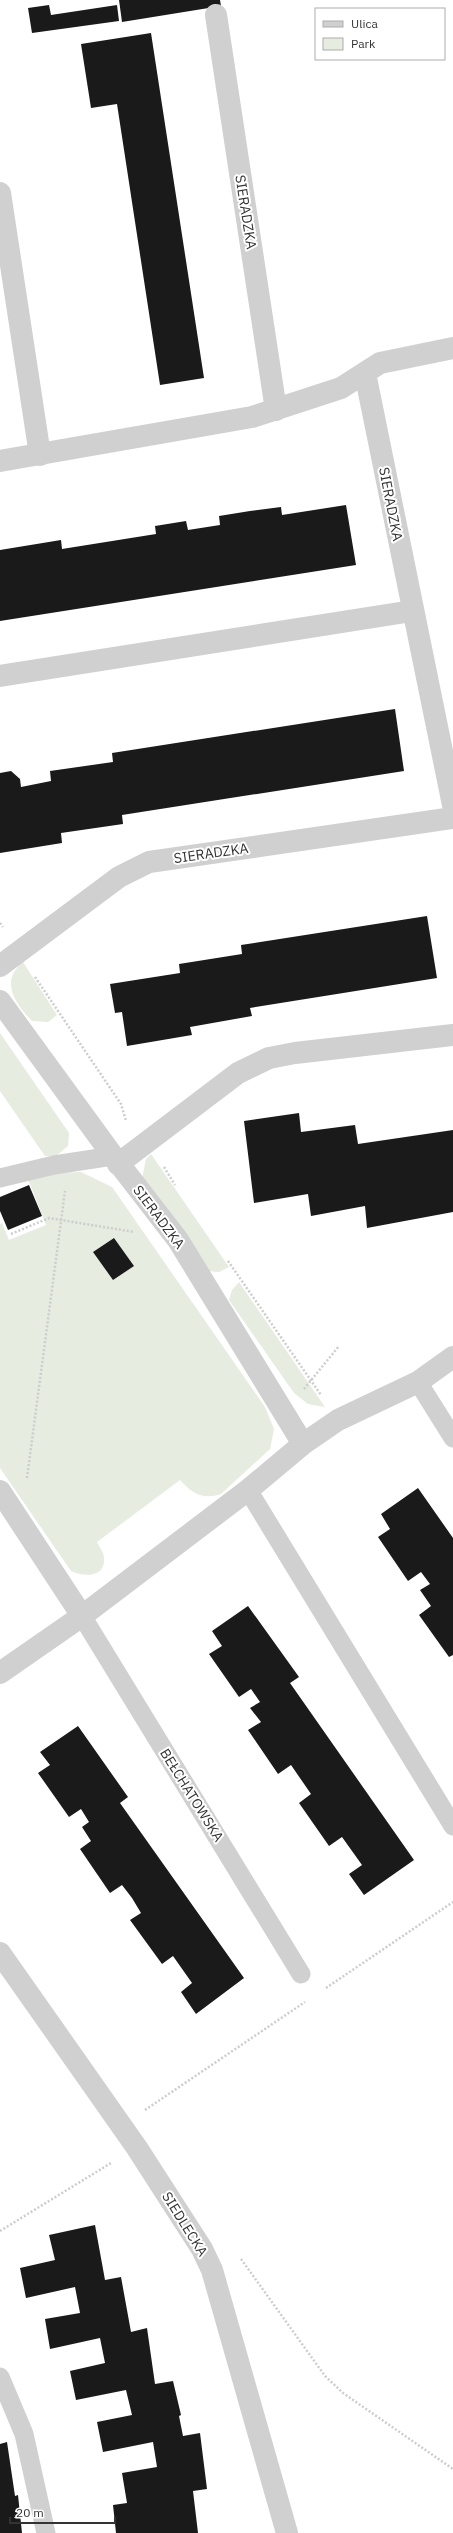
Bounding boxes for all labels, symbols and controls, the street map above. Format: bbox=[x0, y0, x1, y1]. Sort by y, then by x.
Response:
legend bbox=[315, 8, 445, 60]
text: Ulica bbox=[351, 16, 378, 31]
text: Park bbox=[351, 36, 376, 51]
street label: SIERADZKA bbox=[231, 174, 261, 250]
street label: SIERADZKA bbox=[375, 465, 407, 543]
street label: SIERADZKA bbox=[173, 839, 249, 867]
street label: SIERADZKA bbox=[129, 1182, 189, 1252]
street label: BEŁCHATOWSKA bbox=[156, 1745, 228, 1845]
street label: SIEDLECKA bbox=[158, 2188, 212, 2260]
scale bar bbox=[10, 2499, 115, 2525]
text: 20 m bbox=[16, 2505, 44, 2520]

